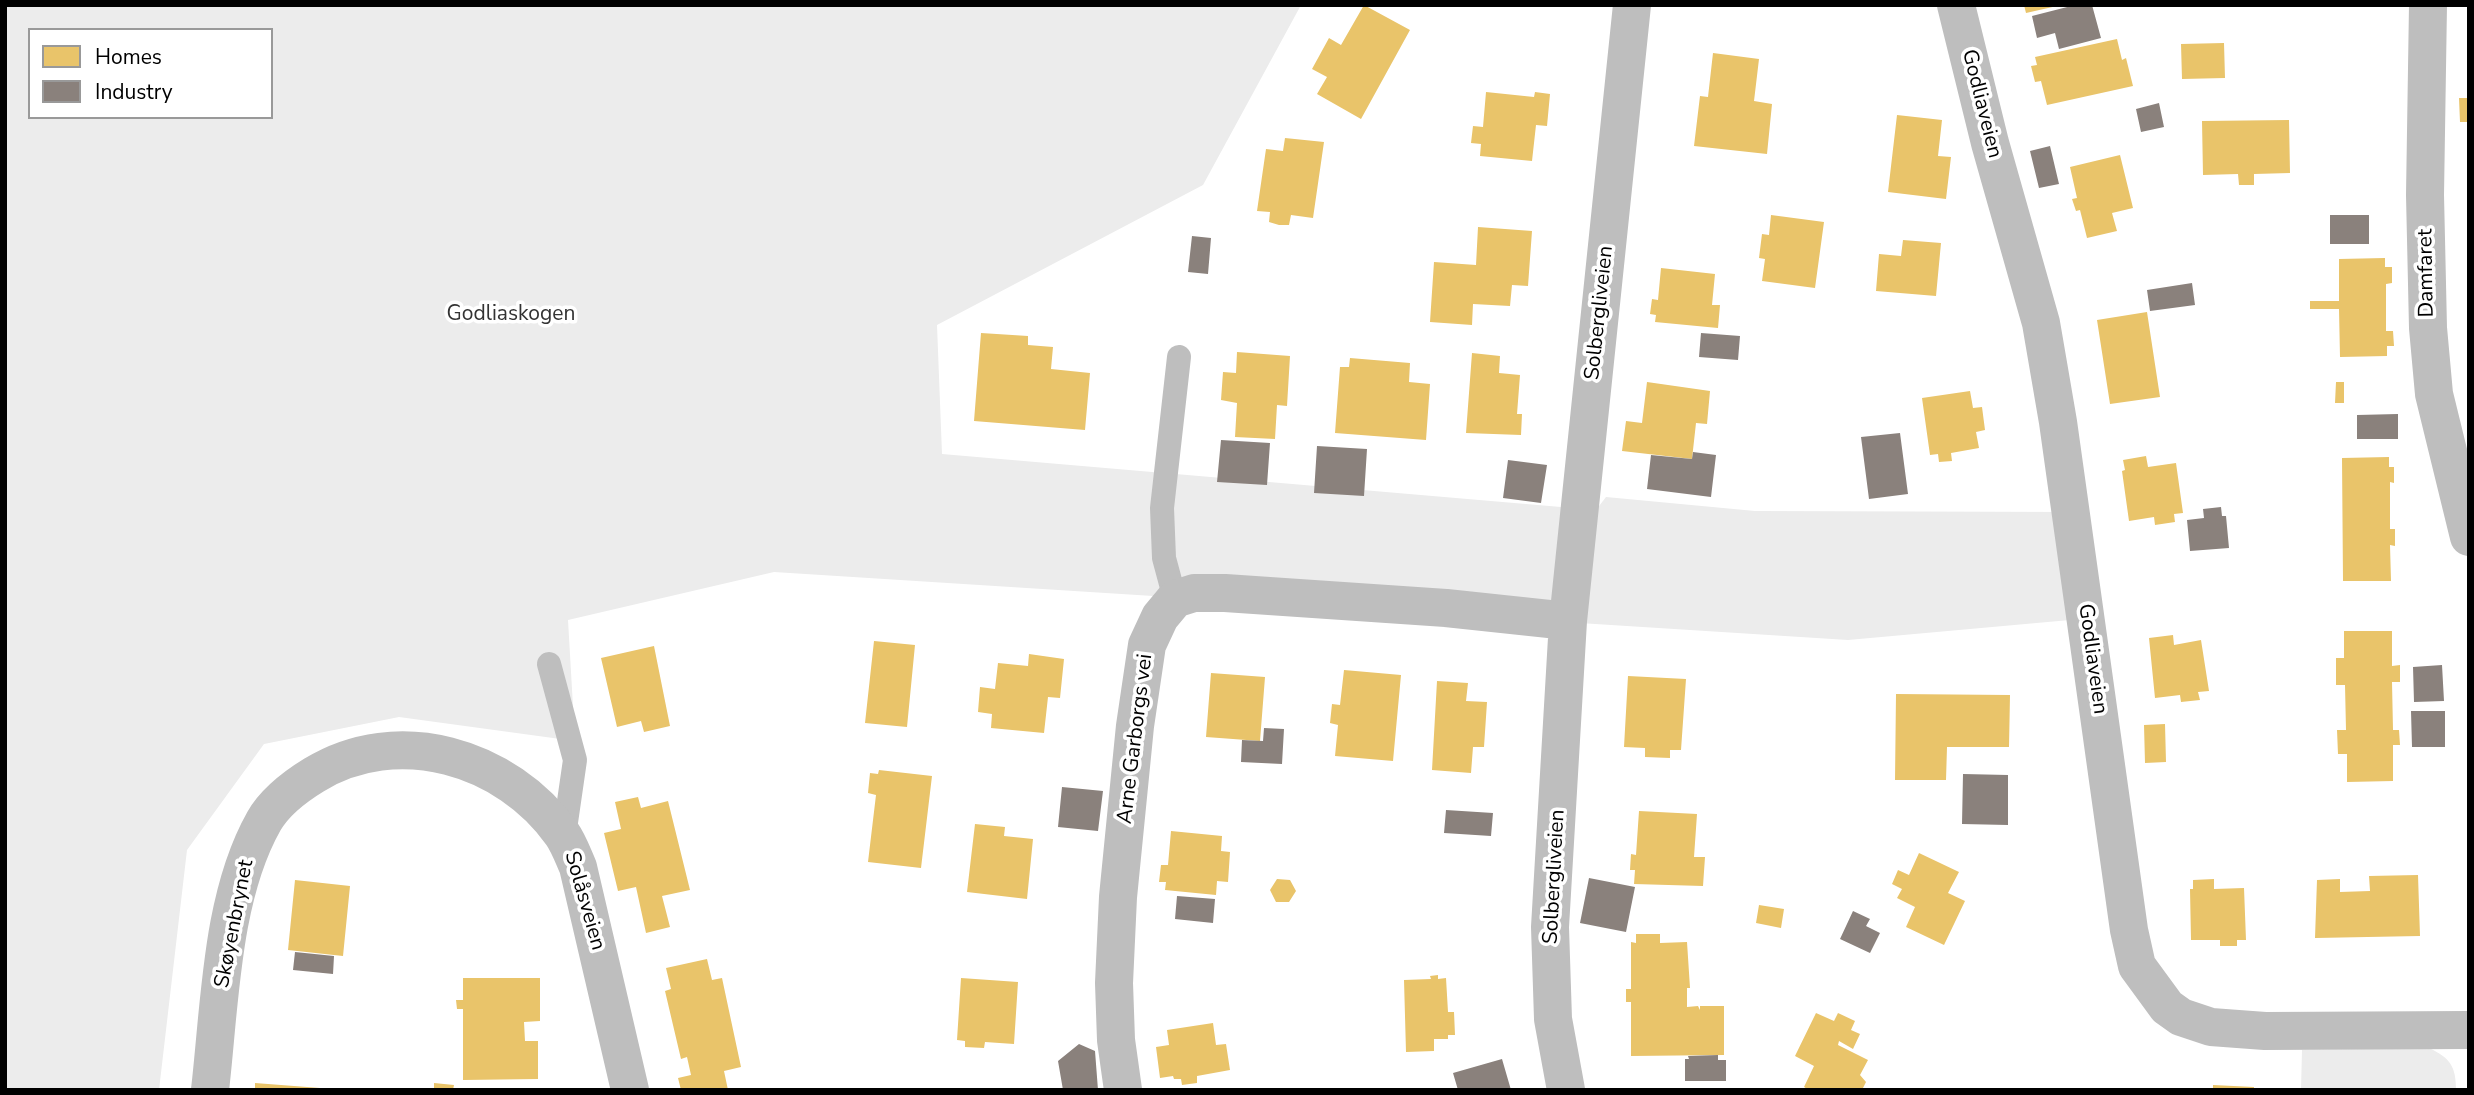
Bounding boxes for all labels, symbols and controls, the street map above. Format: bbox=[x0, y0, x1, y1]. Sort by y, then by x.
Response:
legend bbox=[28, 28, 273, 119]
text: Homes bbox=[95, 43, 162, 71]
street label: Godliaveien bbox=[1955, 47, 2007, 161]
text: Industry bbox=[95, 78, 173, 106]
street label: Damfaret bbox=[2414, 228, 2440, 318]
street label: Solbergliveien bbox=[1580, 245, 1620, 381]
park label: Godliaskogen bbox=[447, 302, 575, 328]
street label: Godliaveien bbox=[2072, 602, 2112, 716]
street label: Arne Garborgs vei bbox=[1113, 653, 1159, 825]
street label: Solbergliveien bbox=[1539, 809, 1571, 945]
street label: Solåsveien bbox=[558, 849, 610, 953]
street label: Skøyenbrynet bbox=[210, 858, 260, 990]

